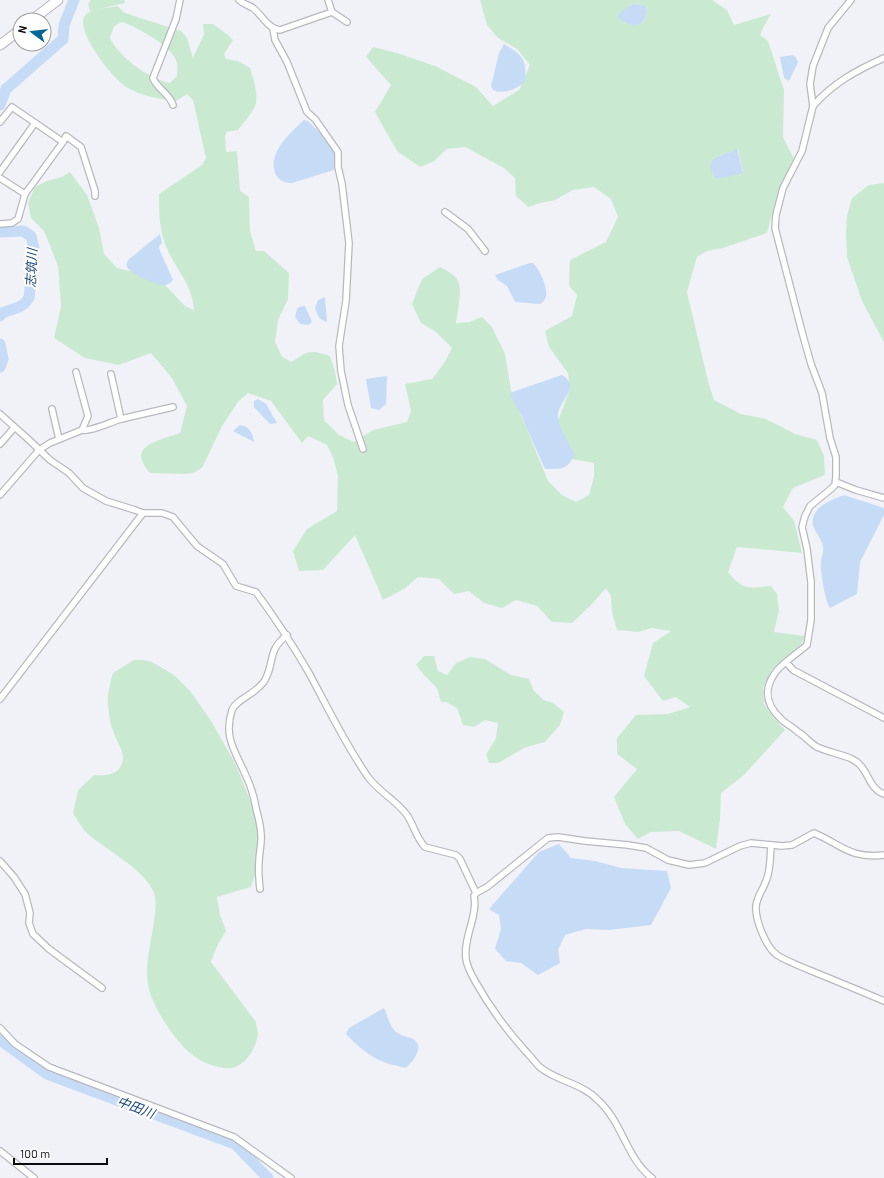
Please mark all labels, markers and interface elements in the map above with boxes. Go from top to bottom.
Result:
north arrow [12,12,52,52]
text: N [15,24,29,35]
water label: 志筑川 [22,246,40,288]
water label: 中田川 [115,1093,159,1122]
scale bar [14,1140,107,1166]
text: 100 m [20,1146,50,1160]

